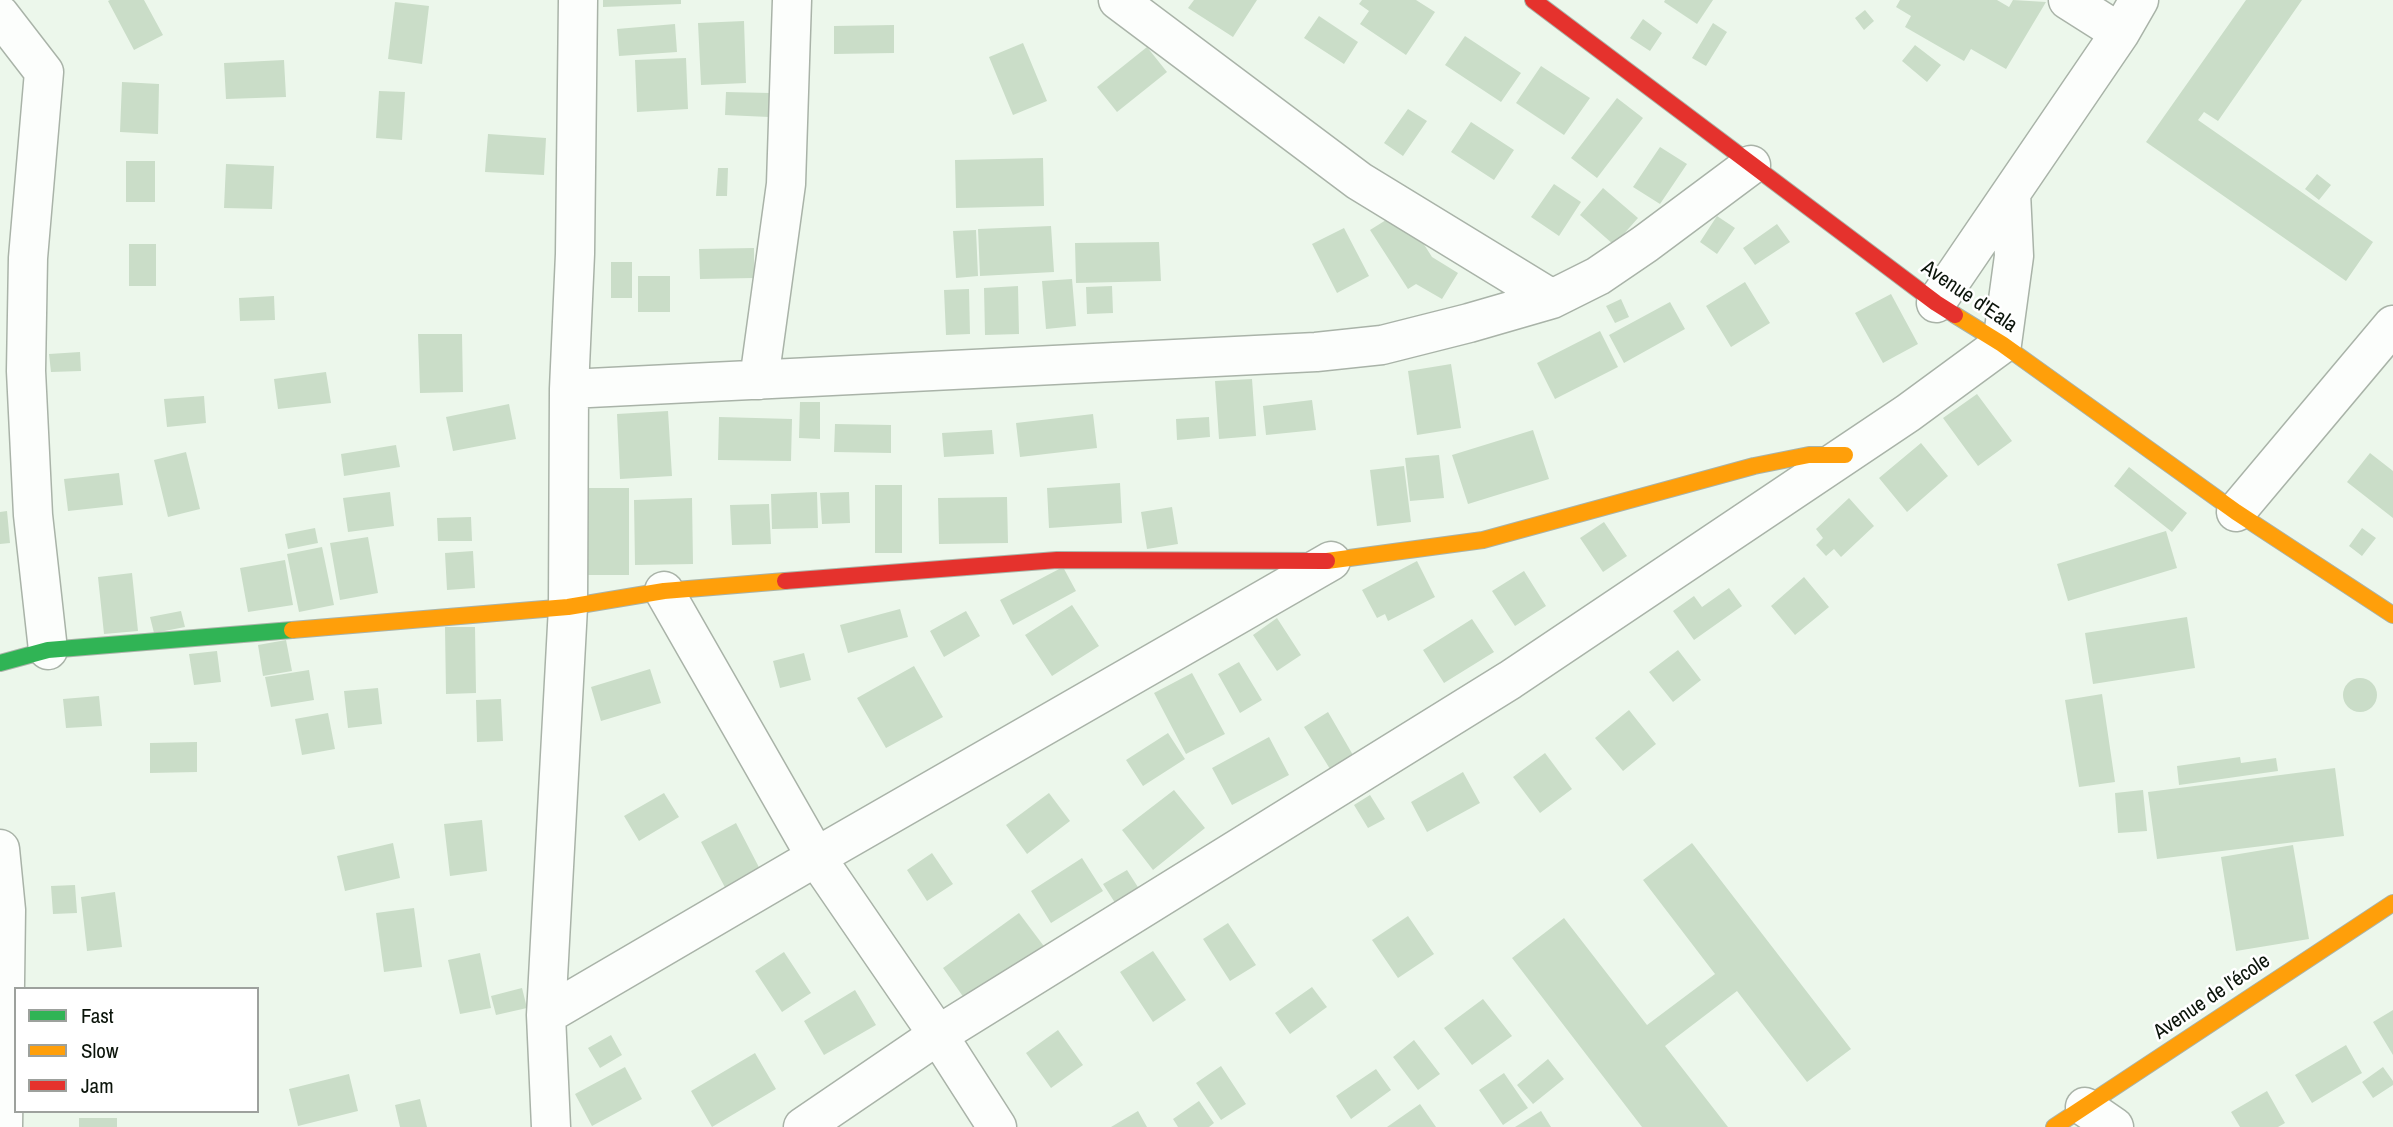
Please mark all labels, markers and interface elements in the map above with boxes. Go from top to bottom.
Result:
street label: Avenue d'Eala [1916,256,2022,338]
street label: Avenue de l'école [2149,949,2275,1045]
legend [14,987,259,1113]
text: Fast [81,1001,114,1030]
text: Slow [81,1036,118,1065]
text: Jam [81,1071,114,1100]

